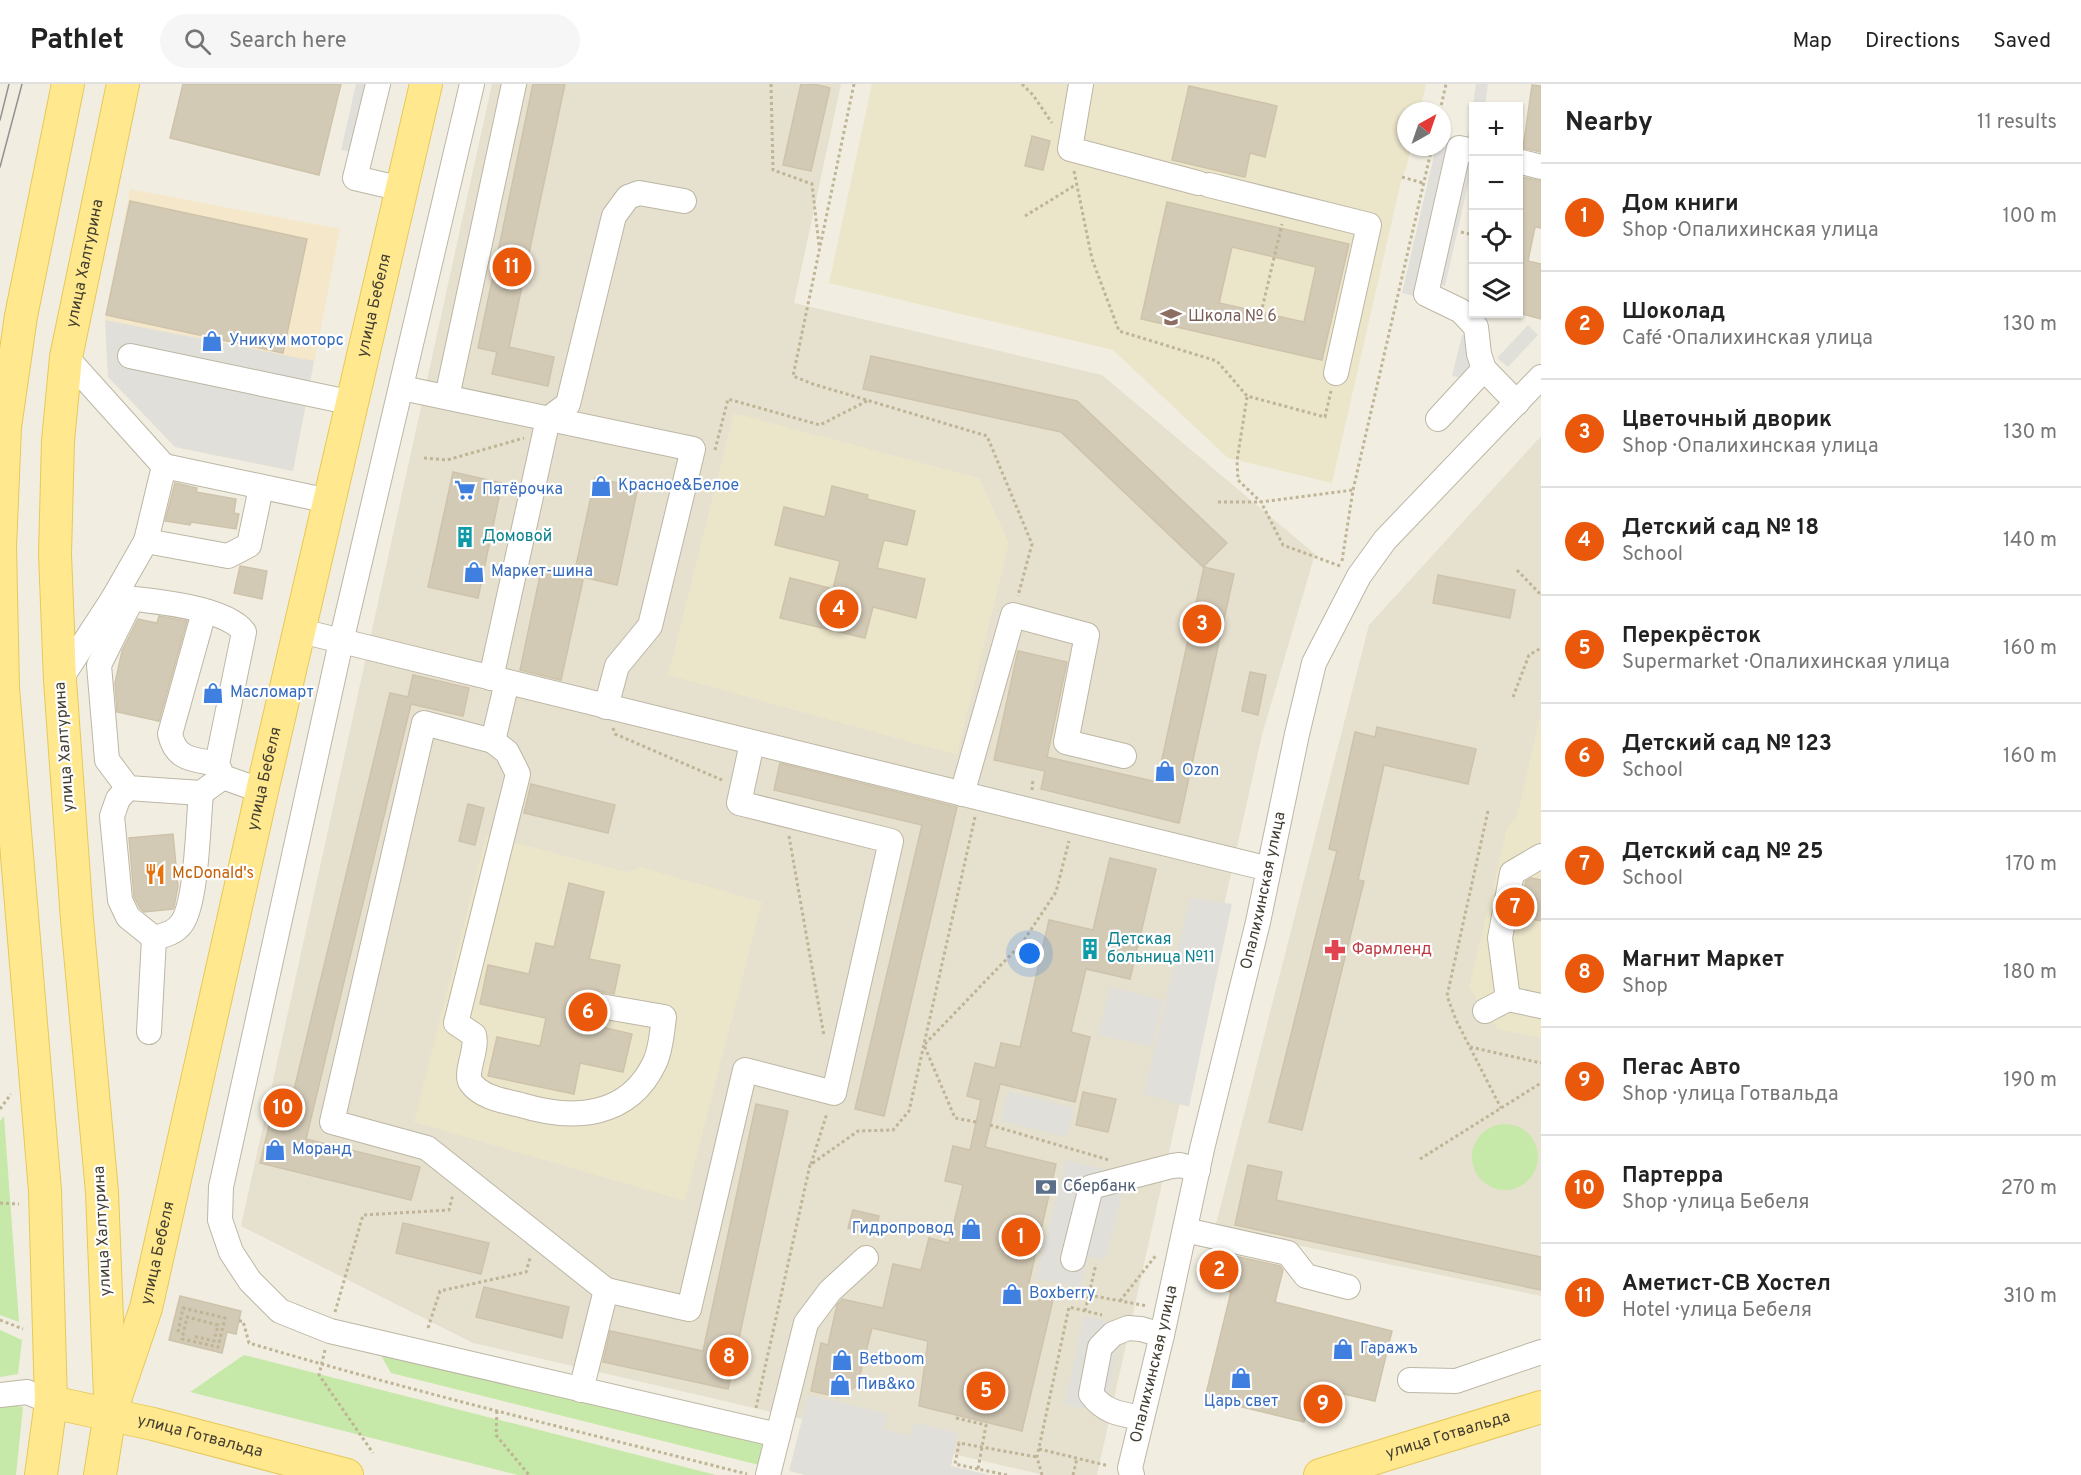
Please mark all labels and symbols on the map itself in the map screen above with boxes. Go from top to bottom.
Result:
north arrow [1397,102,1451,156]
street label: улица Халтурина [62,197,109,329]
pin: 11 [492,244,532,290]
street label: улица Бебеля [353,252,396,359]
school or university icon: Школа № 6 [1159,305,1183,329]
place label: Школа № 6 [1188,307,1277,327]
shop icon: Уникум моторс [200,329,224,353]
place label: Уникум моторс [229,331,344,351]
shop icon: Красное&Белое [589,474,613,498]
place label: Красное&Белое [618,476,739,496]
supermarket icon: Пятёрочка [453,478,477,502]
place label: Пятёрочка [482,480,563,500]
building icon: Домовой [453,525,477,549]
place label: Домовой [482,527,552,547]
shop icon: Маркет-шина [462,560,486,584]
place label: Маркет-шина [491,562,593,582]
pin: 4 [820,586,858,632]
pin: 3 [1182,602,1222,646]
street label: улица Халтурина [50,681,80,813]
shop icon: Масломарт [201,681,225,705]
place label: Масломарт [230,683,314,703]
street label: улица Бебеля [243,725,286,833]
shop icon: Ozon [1153,759,1177,783]
place label: Ozon [1182,761,1219,781]
street label: Опалихинская улица [1237,810,1291,972]
restaurant icon: McDonald's [143,862,167,886]
place label: McDonald's [172,864,254,884]
pin: 7 [1496,884,1534,930]
place label: Детская больница №11 [1107,930,1215,968]
building icon: Детская больница №11 [1078,937,1102,961]
pharmacy icon: Фармленд [1323,938,1347,962]
your location [1015,939,1044,968]
place label: Фармленд [1352,940,1432,960]
pin: 6 [568,990,608,1034]
pin: 10 [264,1086,302,1130]
shop icon: Моранд [263,1138,287,1162]
place label: Моранд [292,1140,352,1160]
street label: улица Халтурина [90,1165,116,1297]
bank icon: Сбербанк [1034,1175,1058,1199]
place label: Сбербанк [1063,1177,1136,1197]
street label: улица Бебеля [137,1199,180,1307]
pin: 1 [1002,1214,1040,1260]
shop icon: Гидропровод [959,1217,983,1241]
place label: Гидропровод [852,1219,954,1239]
pin: 2 [1200,1248,1238,1292]
shop icon: Boxberry [1000,1282,1024,1306]
place label: Boxberry [1029,1284,1096,1304]
street label: Опалихинская улица [1126,1284,1182,1445]
pin: 8 [710,1334,748,1380]
shop icon: Гаражъ [1331,1337,1355,1361]
place label: Гаражъ [1360,1339,1418,1359]
shop icon: Betboom [830,1348,854,1372]
place label: Betboom [859,1350,925,1370]
shop icon: Царь свет [1229,1366,1253,1390]
pin: 5 [966,1368,1006,1414]
shop icon: Пив&ко [828,1373,852,1397]
place label: Пив&ко [857,1375,915,1395]
pin: 9 [1304,1382,1342,1426]
place label: Царь свет [1204,1392,1278,1412]
street label: улица Готвальда [1383,1407,1513,1464]
street label: улица Готвальда [135,1411,265,1462]

